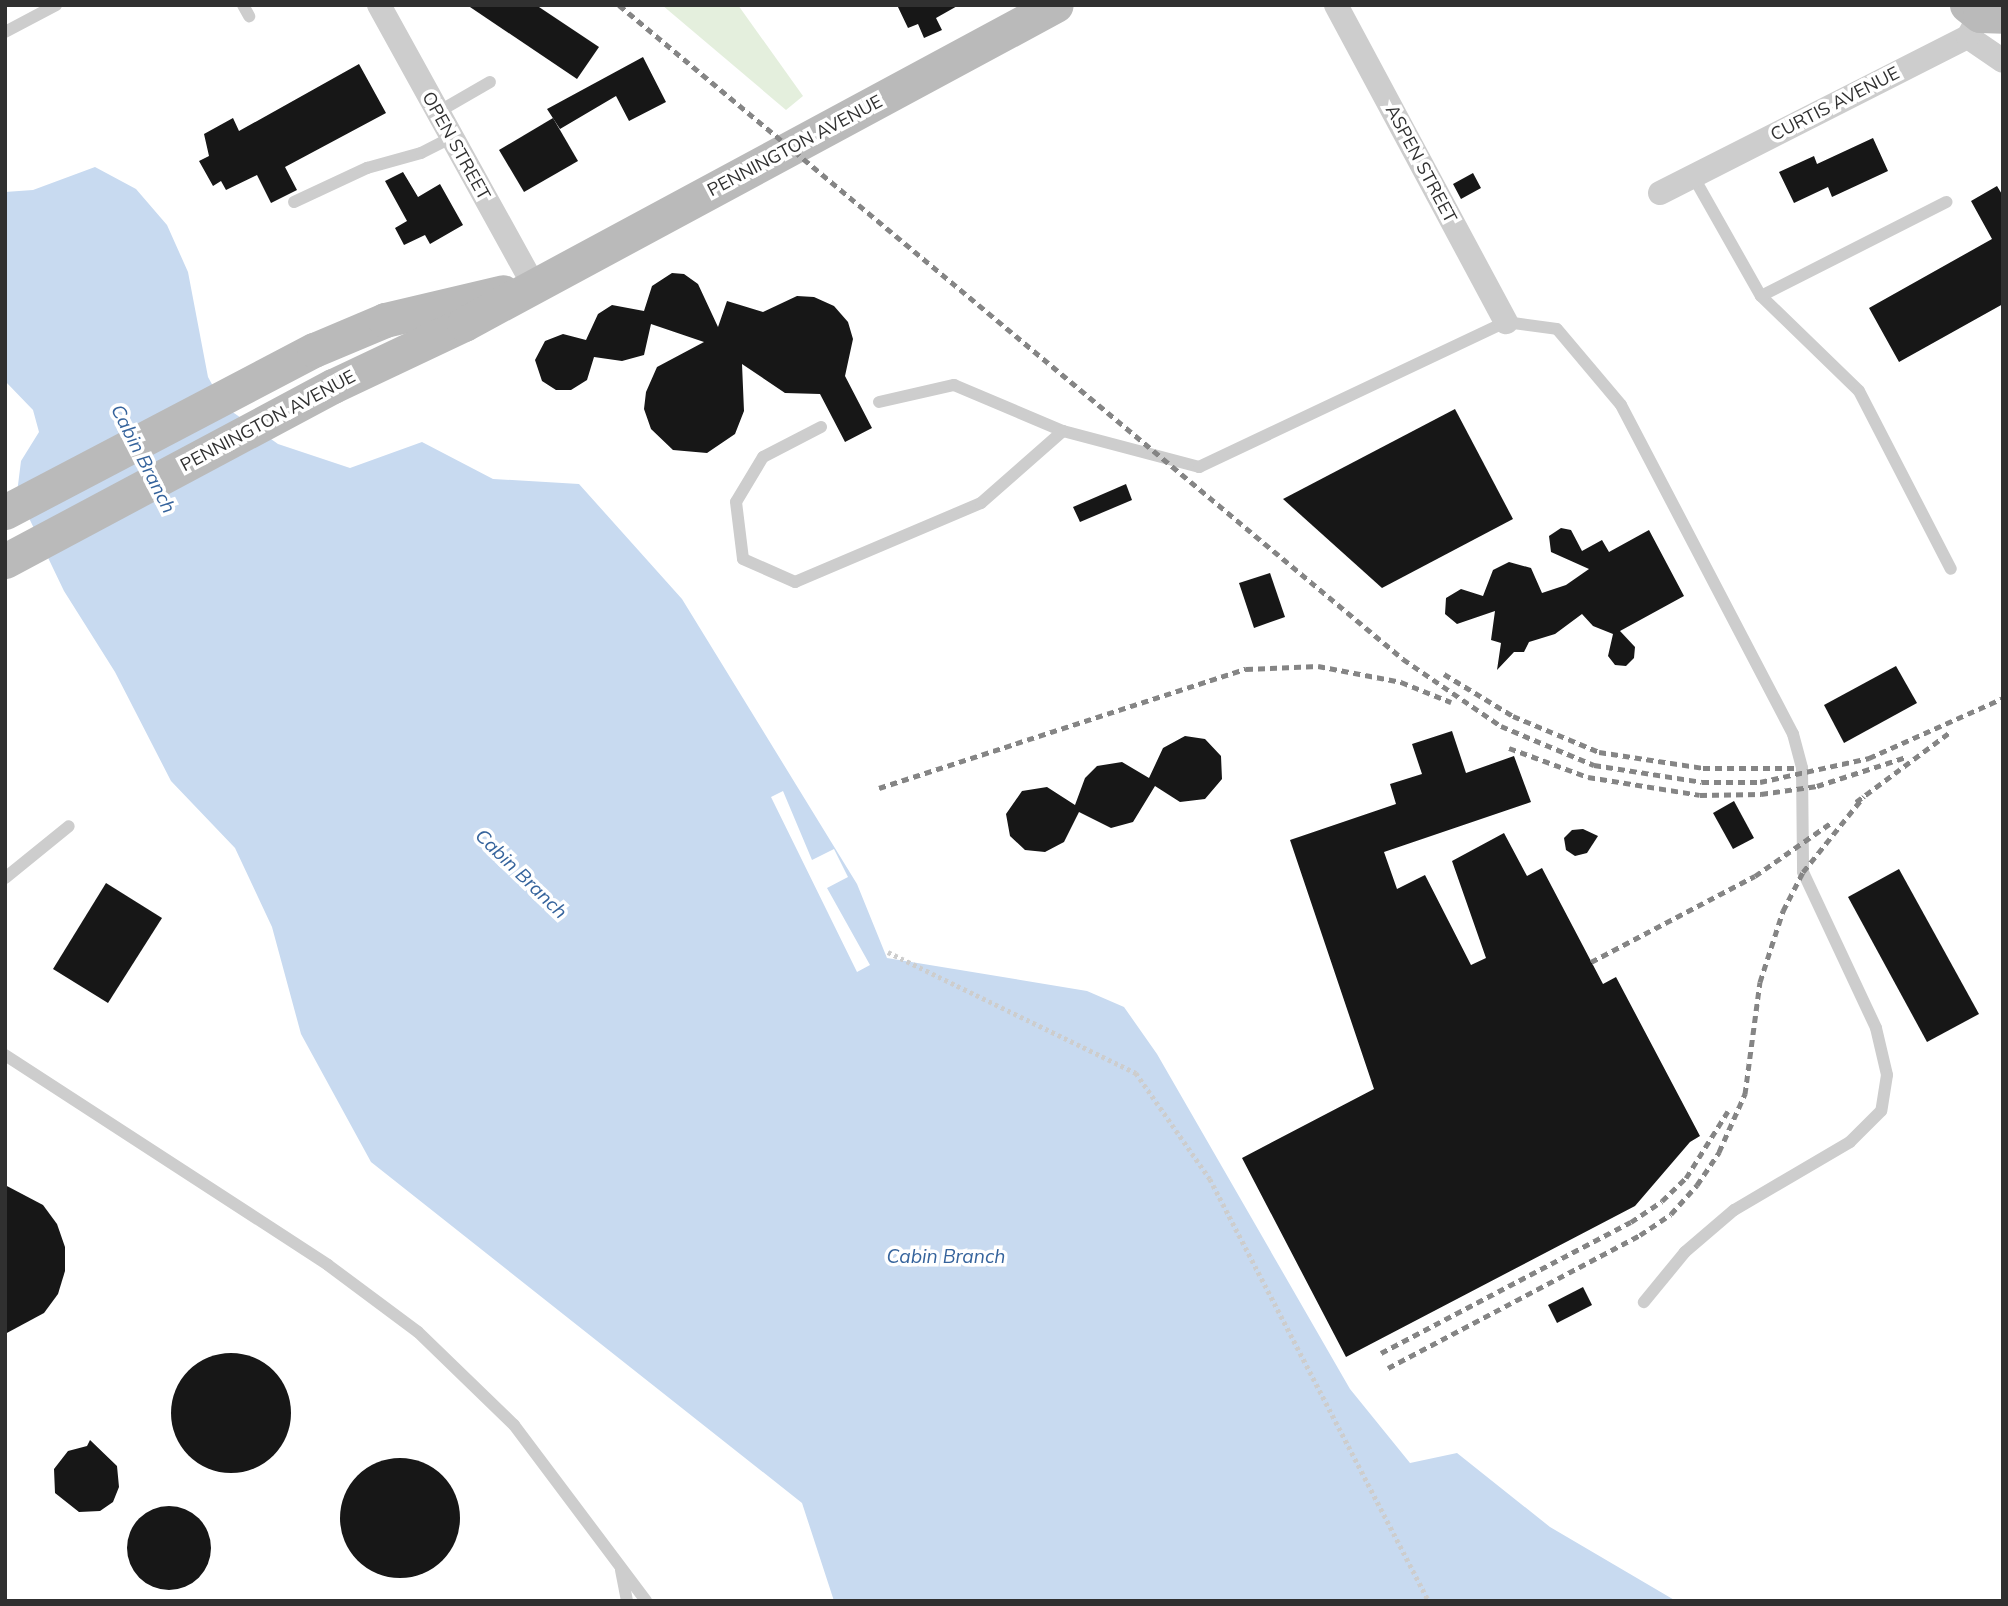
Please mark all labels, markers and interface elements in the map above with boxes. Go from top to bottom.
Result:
street label: CURTIS AVENUE [1767,62,1903,146]
street label: OPEN STREET [417,88,495,204]
street label: PENNINGTON AVENUE [704,91,886,201]
street label: ASPEN STREET [1381,101,1461,227]
street label: PENNINGTON AVENUE [177,366,359,476]
water label: Cabin Branch [106,401,180,517]
water label: Cabin Branch [470,825,572,923]
water label: Cabin Branch [887,1246,1005,1268]

